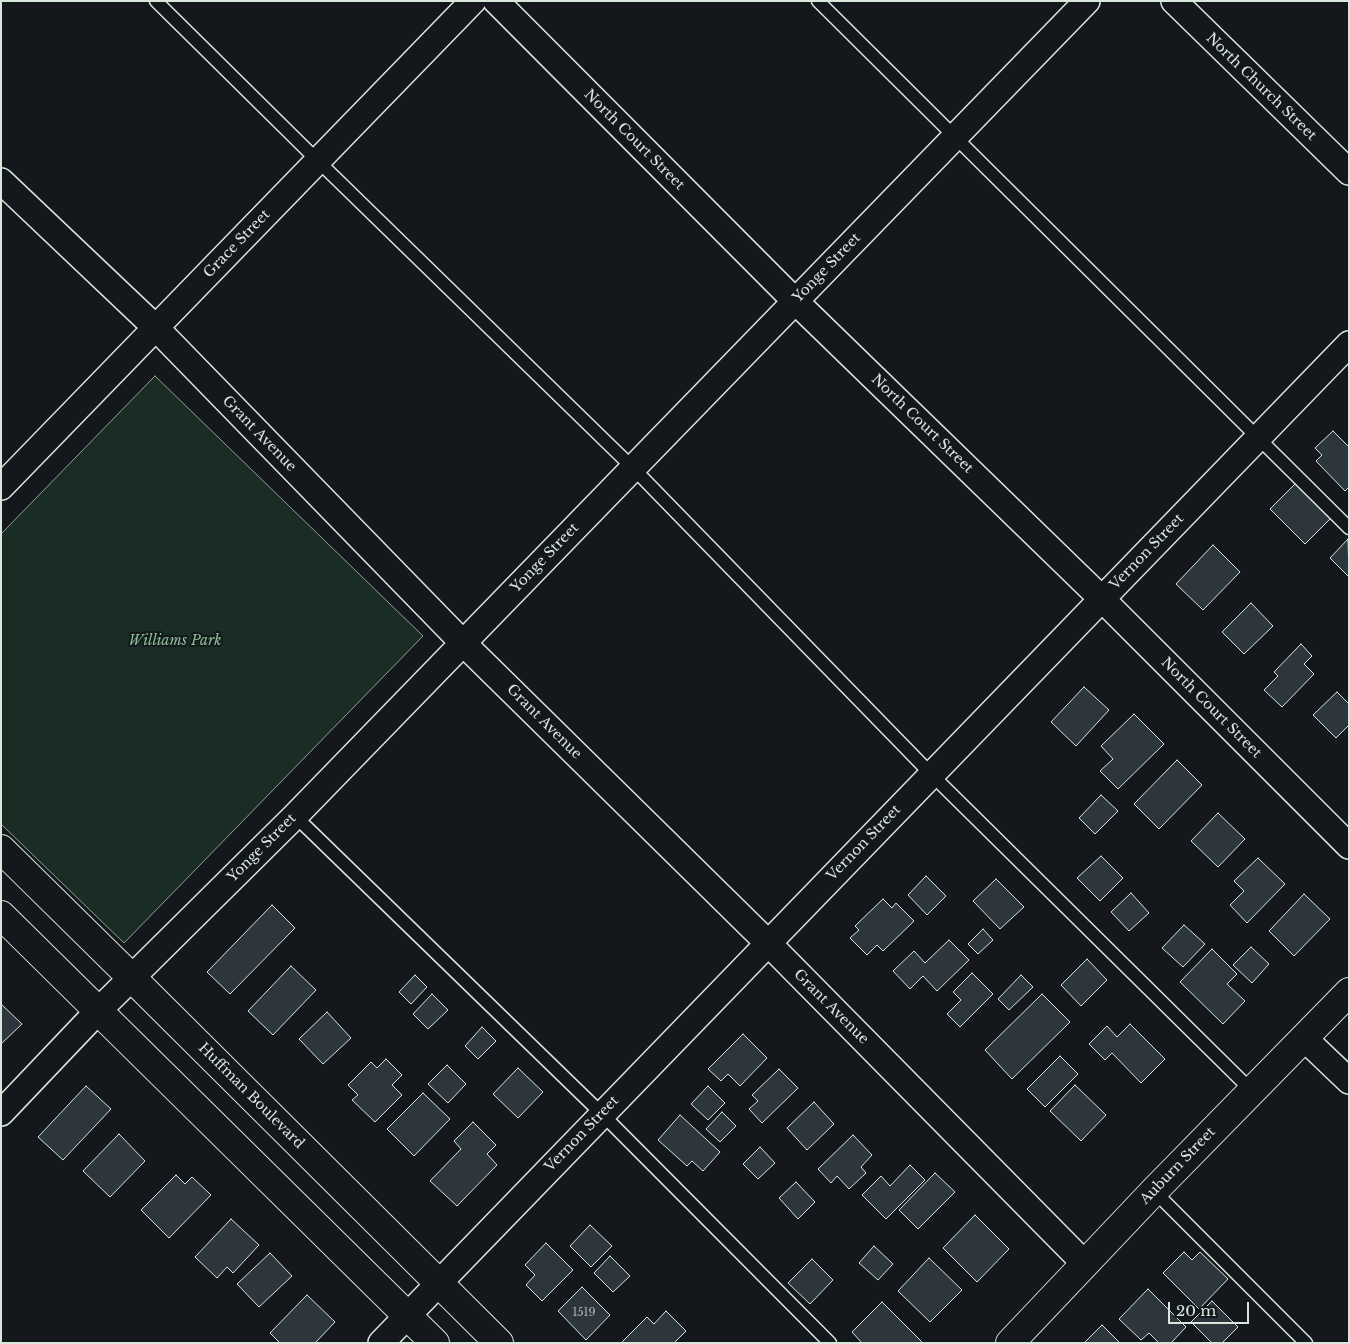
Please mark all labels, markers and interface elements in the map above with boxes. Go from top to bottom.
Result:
street label: North Church Street [1202,30,1320,144]
street label: North Court Street [580,86,688,194]
street label: Grace Street [200,206,274,282]
street label: Yonge Street [790,230,864,306]
street label: North Court Street [868,371,976,477]
street label: Grant Avenue [219,393,299,475]
street label: Vernon Street [1107,511,1187,593]
street label: Yonge Street [508,520,582,596]
park label: Williams Park [128,633,222,649]
street label: North Court Street [1157,654,1265,762]
street label: Grant Avenue [503,681,585,763]
street label: Vernon Street [824,802,904,884]
street label: Yonge Street [224,810,300,886]
street label: Grant Avenue [790,966,872,1048]
street label: Huffman Boulevard [195,1040,307,1152]
street label: Vernon Street [542,1093,622,1175]
street label: Auburn Street [1137,1124,1219,1208]
scale bar [1170,1292,1251,1324]
text: 20 m [1176,1301,1216,1320]
house number: 1519 [572,1306,596,1320]

